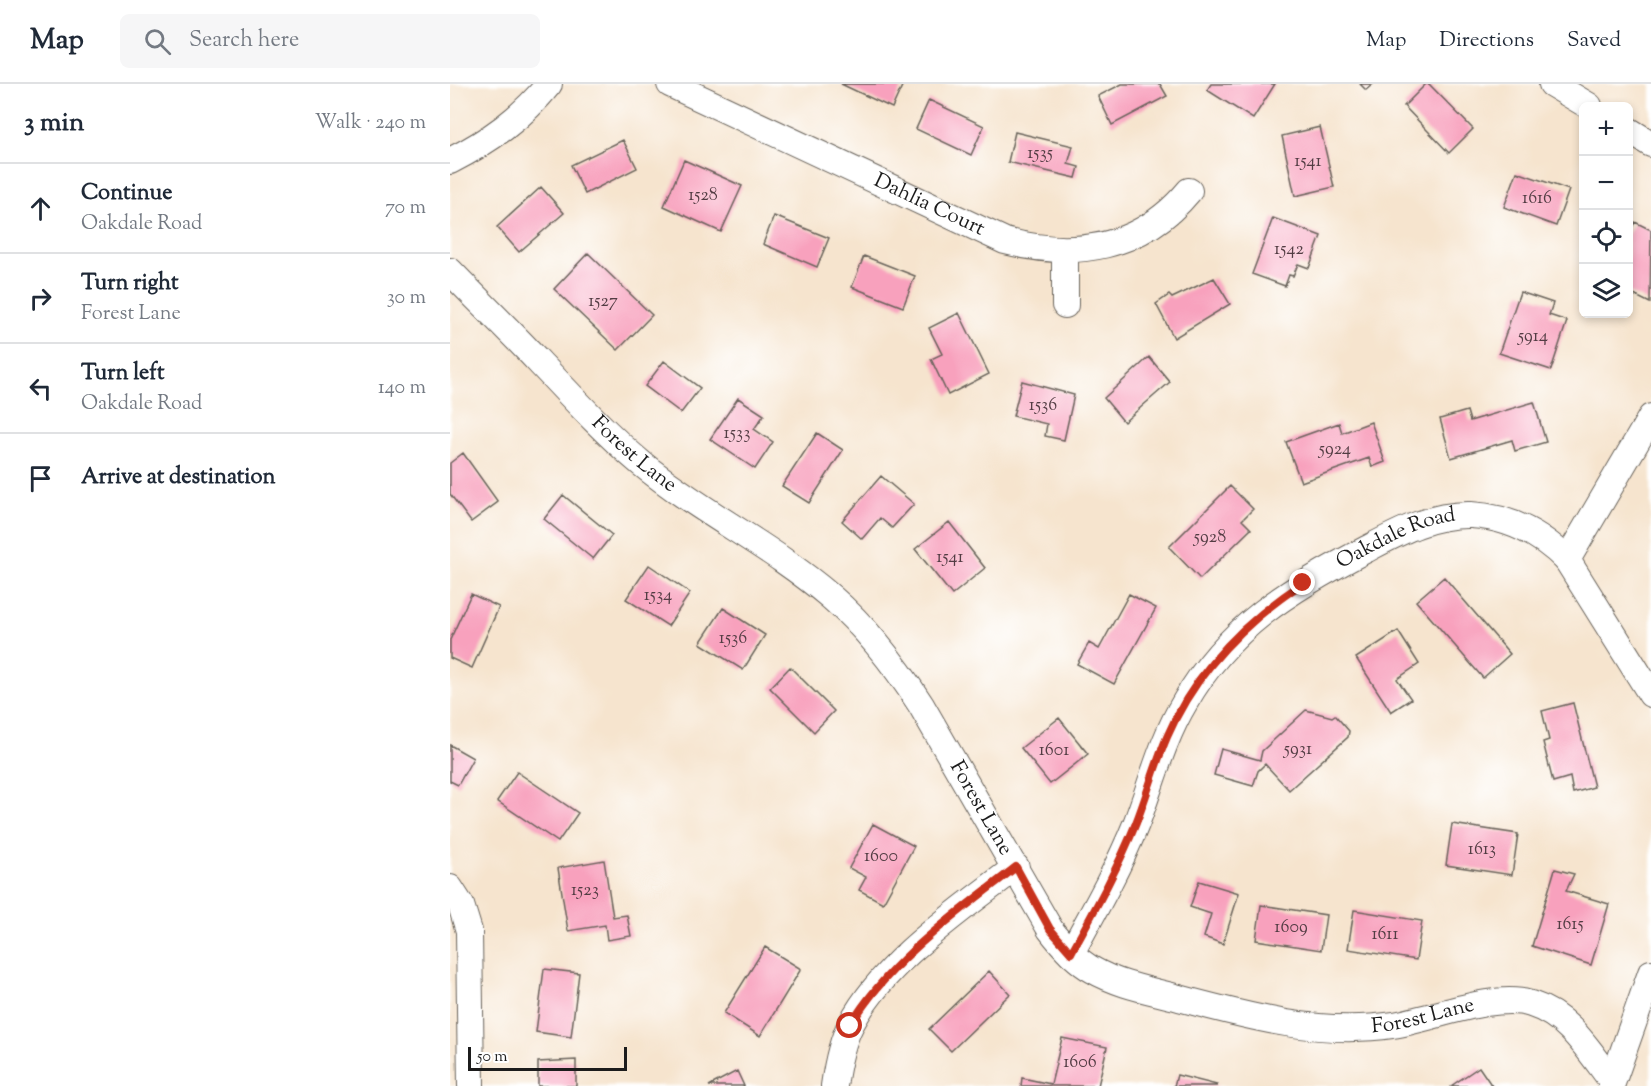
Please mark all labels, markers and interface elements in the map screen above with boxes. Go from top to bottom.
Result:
search box [120,14,540,68]
text: Map [30,21,84,61]
icon: search [141,25,174,58]
text: Search here [189,25,299,57]
text: Map [1366,26,1406,56]
text: Directions [1439,26,1534,56]
text: Saved [1567,26,1621,56]
map controls [1579,102,1633,318]
button: + [1579,102,1633,156]
text: 3 min [24,105,84,142]
text: Walk · 240 m [315,109,426,138]
house number: 1535 [1027,141,1053,167]
house number: 1541 [1294,149,1322,175]
button: − [1579,156,1633,210]
street label: Dahlia Court [868,166,990,244]
text: Continue [81,178,172,210]
house number: 1528 [688,183,718,209]
house number: 1616 [1522,186,1552,212]
icon: ahead [24,192,57,225]
text: 70 m [385,194,426,223]
text: Oakdale Road [81,210,202,239]
button: locate [1579,210,1633,264]
house number: 1542 [1274,237,1304,263]
button: layers [1579,264,1633,318]
text: Turn right [81,268,178,300]
icon: right [24,282,57,315]
text: 30 m [387,284,426,313]
house number: 1527 [588,289,618,315]
text: Forest Lane [81,300,181,329]
house number: 5914 [1517,324,1548,350]
text: Turn left [81,358,164,390]
icon: left [24,372,57,405]
text: 140 m [378,374,426,403]
text: Oakdale Road [81,390,202,419]
house number: 1536 [1029,393,1057,419]
street label: Forest Lane [584,409,683,500]
house number: 1533 [724,421,750,447]
house number: 5924 [1318,437,1351,463]
icon: arrive [24,462,57,495]
text: Arrive at destination [81,462,276,494]
street label: Oakdale Road [1331,501,1457,577]
house number: 5928 [1193,525,1226,551]
house number: 1541 [936,545,964,571]
route end [1289,569,1315,595]
house number: 1534 [644,583,672,609]
house number: 1536 [719,626,747,652]
house number: 5931 [1283,737,1312,763]
house number: 1601 [1039,738,1069,764]
street label: Forest Lane [941,756,1020,861]
house number: 1613 [1468,837,1496,863]
house number: 1600 [864,844,898,870]
house number: 1523 [571,878,599,904]
house number: 1615 [1556,912,1584,938]
house number: 1609 [1274,915,1308,941]
house number: 1611 [1371,922,1399,948]
street label: Forest Lane [1370,991,1477,1042]
route start [836,1012,862,1038]
scale bar [468,1044,627,1072]
text: 50 m [477,1046,508,1069]
house number: 1606 [1063,1050,1097,1076]

